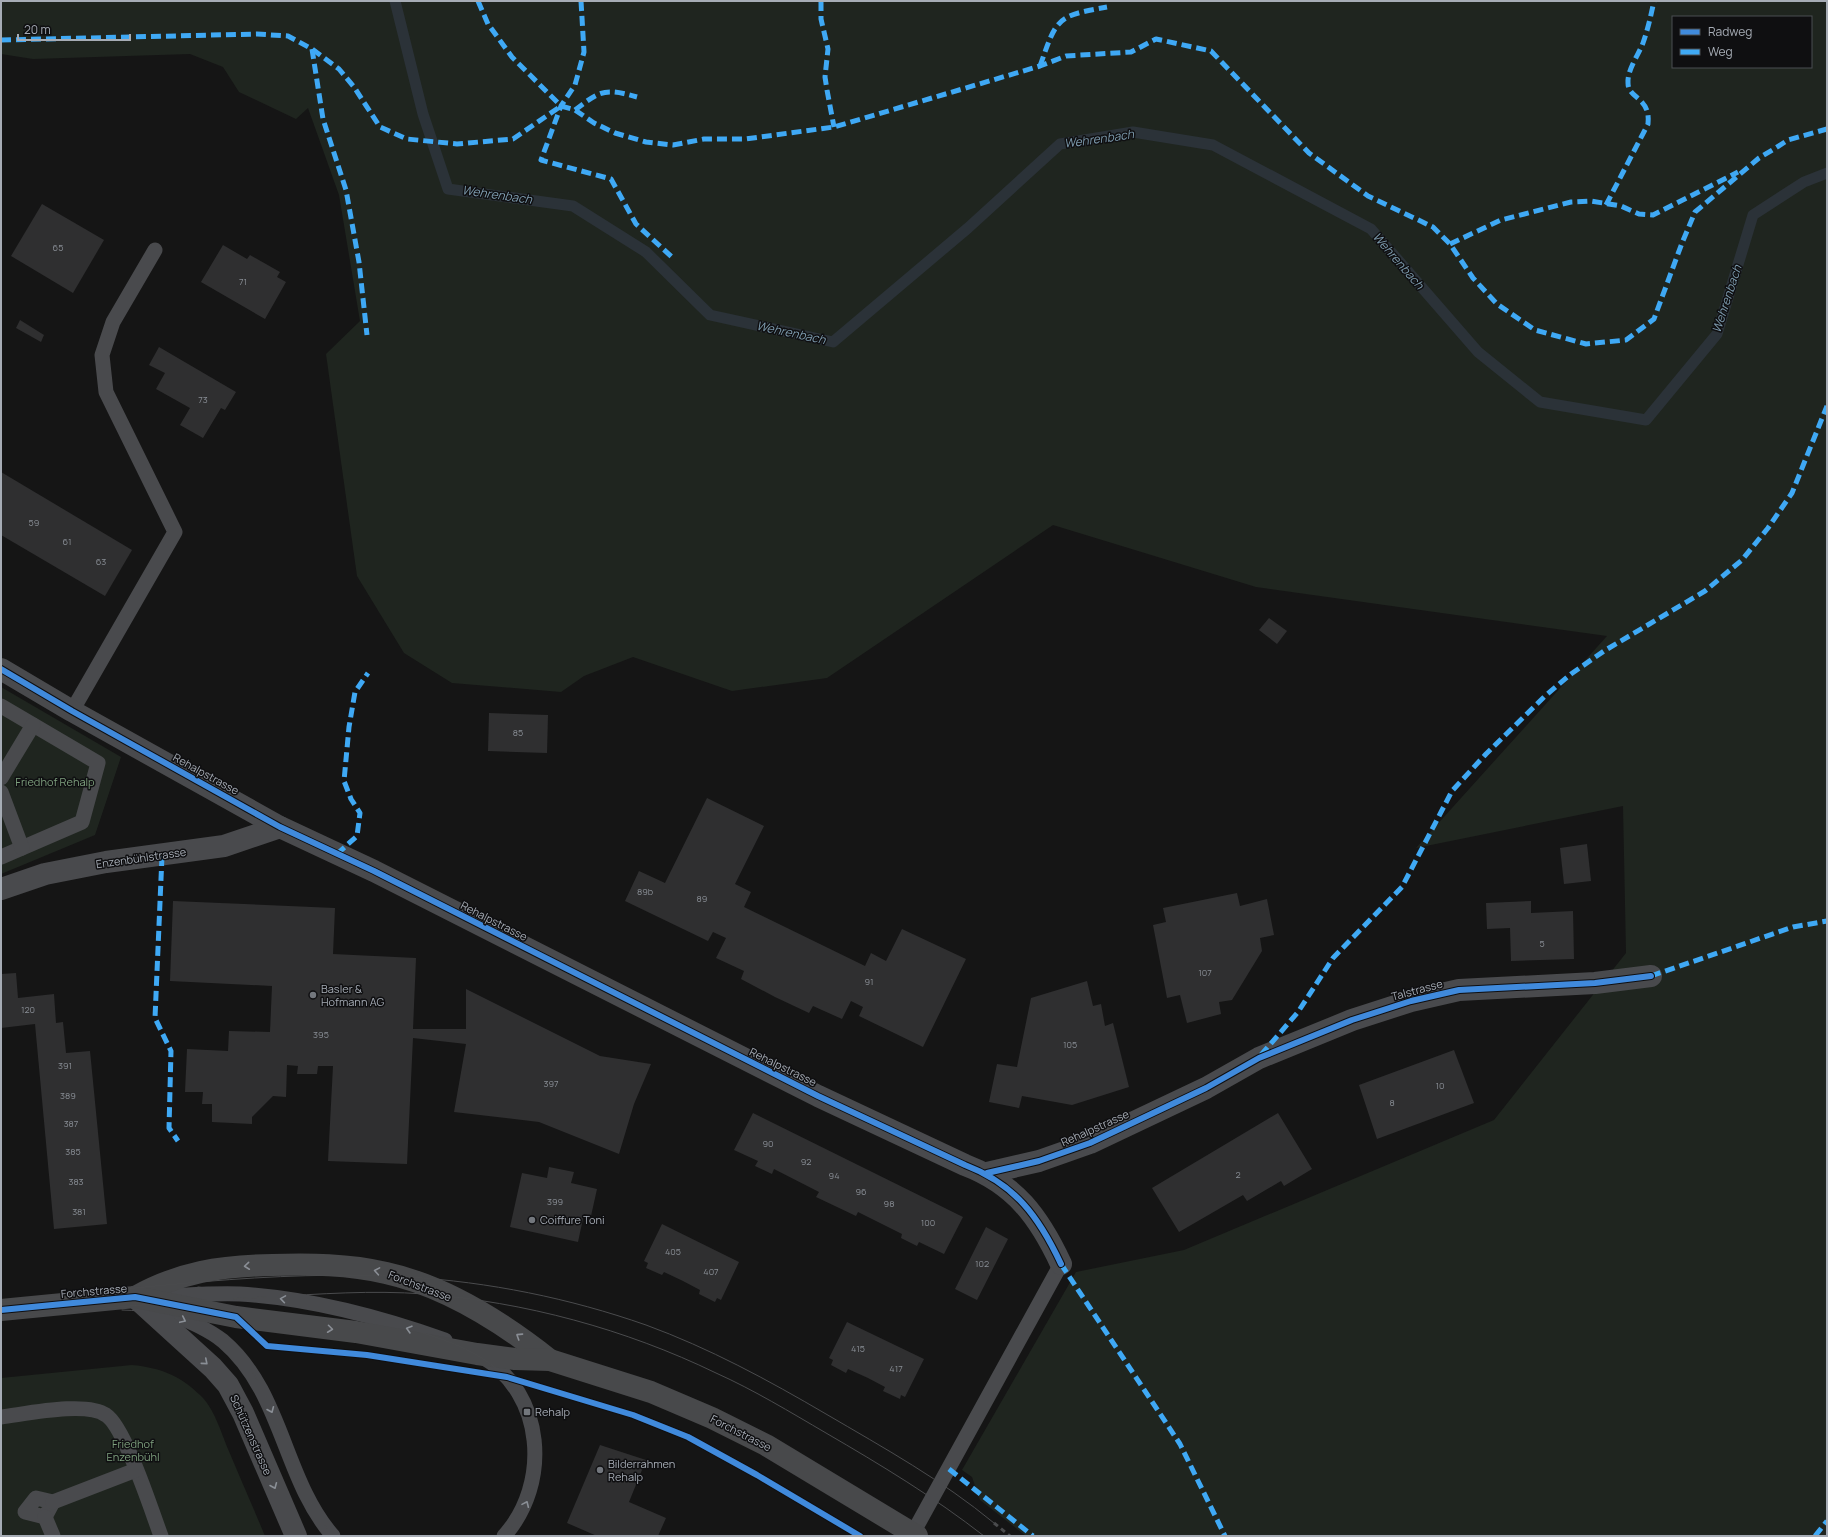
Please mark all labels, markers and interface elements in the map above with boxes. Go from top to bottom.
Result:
scale bar [18,16,130,42]
legend [1672,16,1812,68]
text: 20 m [24,21,51,38]
text: Radweg [1708,23,1752,40]
text: Weg [1708,43,1733,60]
water label: Wehrenbach [1063,125,1136,152]
water label: Wehrenbach [461,181,534,208]
water label: Wehrenbach [1369,229,1428,293]
house number: 65 [53,241,63,254]
water label: Wehrenbach [1708,262,1746,335]
house number: 71 [239,275,247,288]
water label: Wehrenbach [755,317,828,348]
house number: 73 [198,393,208,406]
house number: 59 [29,516,39,529]
house number: 61 [63,535,71,548]
house number: 63 [96,555,106,568]
house number: 85 [513,726,523,739]
street label: Rehalpstrasse [171,749,242,798]
park label: Friedhof Rehalp [15,774,95,789]
street label: Enzenbühlstrasse [95,844,188,871]
house number: 89b [637,885,653,898]
house number: 89 [697,892,707,905]
street label: Rehalpstrasse [458,897,531,944]
house number: 5 [1539,937,1545,950]
house number: 107 [1198,966,1212,979]
house number: 91 [864,975,874,988]
street label: Talstrasse [1390,975,1445,1004]
place label: Basler & Hofmann AG [321,981,384,1009]
marker: Basler & Hofmann AG [308,990,318,1000]
house number: 120 [21,1003,35,1016]
house number: 395 [313,1028,329,1041]
house number: 105 [1063,1038,1077,1051]
street label: Rehalpstrasse [747,1044,820,1090]
house number: 391 [58,1059,72,1072]
house number: 397 [544,1077,559,1090]
house number: 10 [1436,1079,1445,1092]
house number: 389 [60,1089,76,1102]
house number: 8 [1389,1096,1395,1109]
street label: Rehalpstrasse [1058,1106,1132,1149]
house number: 387 [64,1117,79,1130]
house number: 90 [762,1137,774,1150]
house number: 385 [65,1145,81,1158]
house number: 92 [801,1155,811,1168]
house number: 2 [1235,1168,1241,1181]
house number: 94 [829,1169,839,1182]
house number: 383 [68,1175,84,1188]
house number: 96 [855,1185,867,1198]
house number: 399 [547,1195,563,1208]
house number: 98 [884,1197,894,1210]
house number: 381 [72,1205,86,1218]
place label: Coiffure Toni [540,1212,605,1227]
marker: Coiffure Toni [527,1215,537,1225]
house number: 100 [921,1216,935,1229]
house number: 405 [665,1245,681,1258]
house number: 102 [975,1257,989,1270]
one-way arrow [244,1261,250,1270]
house number: 407 [703,1265,719,1278]
one-way arrow [373,1267,380,1276]
street label: Forchstrasse [387,1267,454,1305]
street label: Forchstrasse [60,1280,128,1301]
one-way arrow [280,1295,286,1304]
one-way arrow [179,1315,187,1323]
one-way arrow [327,1324,333,1333]
one-way arrow [406,1325,413,1334]
one-way arrow [517,1334,524,1341]
house number: 415 [851,1342,865,1355]
one-way arrow [201,1357,208,1364]
house number: 417 [889,1362,903,1375]
street label: Schützenstrasse [227,1392,276,1478]
place label: Rehalp [535,1404,571,1419]
one-way arrow [267,1406,275,1413]
marker: Rehalp [522,1407,532,1417]
street label: Forchstrasse [708,1411,775,1455]
park label: Friedhof Enzenbühl [106,1436,160,1464]
place label: Bilderrahmen Rehalp [608,1456,675,1484]
marker: Bilderrahmen Rehalp [595,1465,605,1475]
one-way arrow [270,1482,278,1489]
one-way arrow [521,1500,529,1507]

